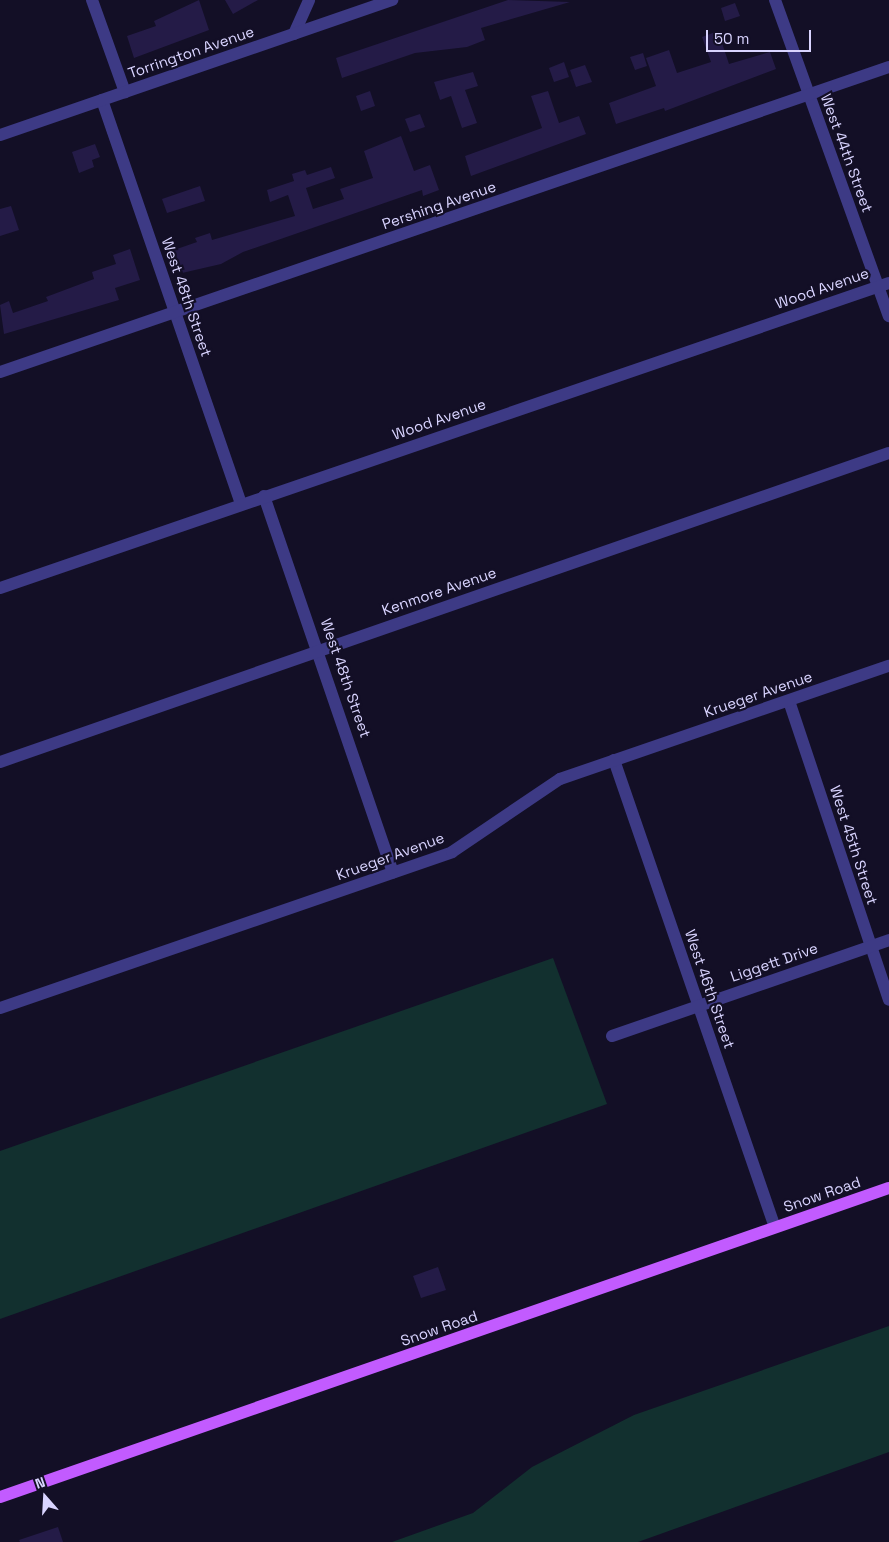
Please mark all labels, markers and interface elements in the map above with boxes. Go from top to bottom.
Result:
scale bar [709,20,814,52]
street label: Torrington Avenue [126,22,256,82]
text: 50 m [714,29,749,48]
street label: West 44th Street [817,91,877,215]
street label: Pershing Avenue [380,177,498,233]
street label: West 48th Street [158,235,216,359]
street label: Wood Avenue [773,264,871,312]
street label: Wood Avenue [390,395,488,443]
street label: Kenmore Avenue [379,563,499,619]
street label: West 48th Street [317,616,375,740]
street label: Krueger Avenue [701,667,815,721]
street label: West 45th Street [826,783,882,907]
street label: Krueger Avenue [333,828,447,884]
street label: West 46th Street [681,927,739,1051]
street label: Liggett Drive [728,939,820,985]
street label: Snow Road [781,1172,863,1216]
street label: Snow Road [398,1306,480,1350]
north arrow [20,1472,70,1522]
text: N [33,1473,47,1493]

